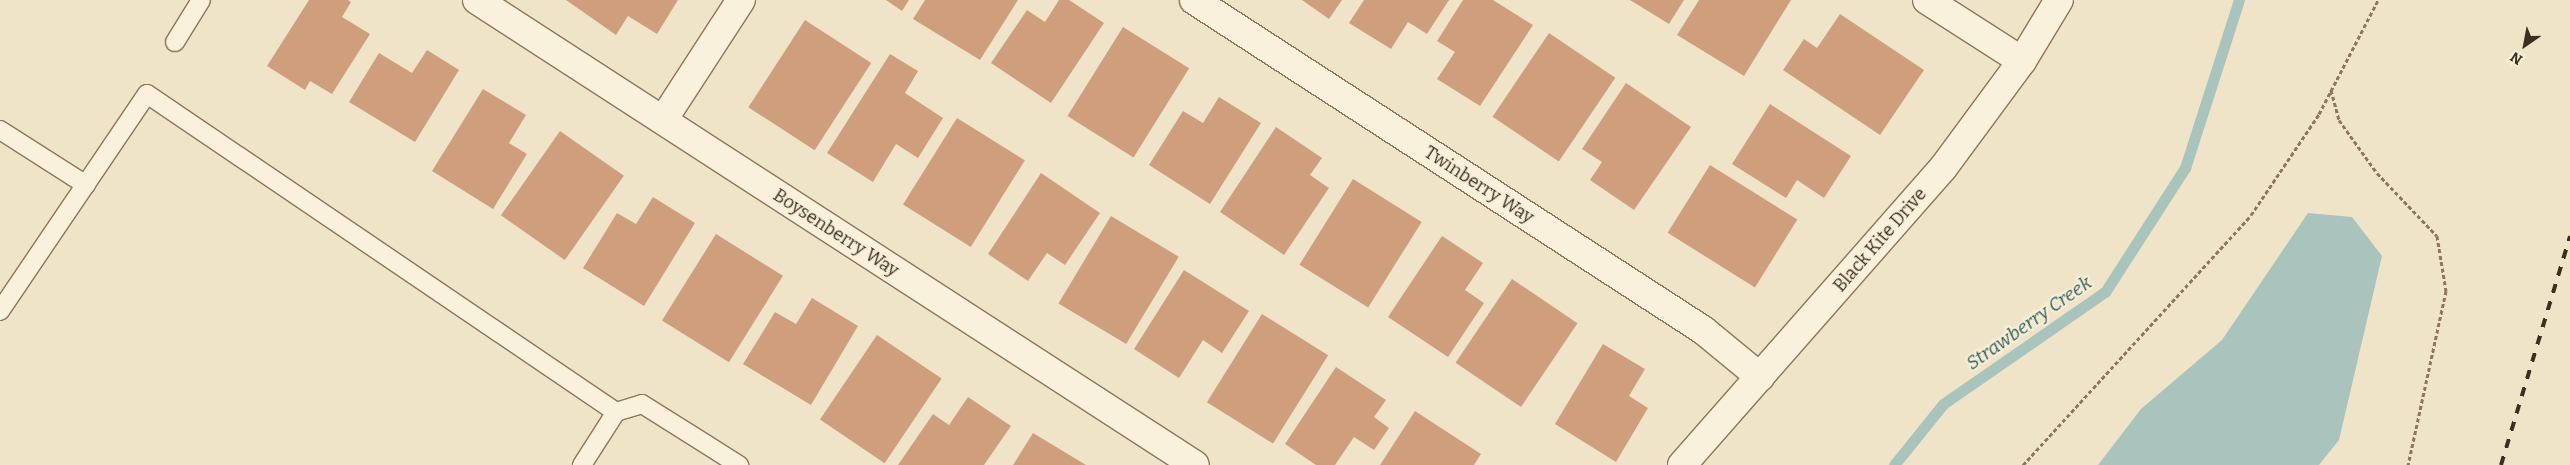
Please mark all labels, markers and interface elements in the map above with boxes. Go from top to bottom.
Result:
north arrow [2500,20,2550,70]
text: N [2507,48,2526,68]
street label: Twinberry Way [1420,142,1538,228]
street label: Boysenberry Way [769,184,903,282]
street label: Black Kite Drive [1829,184,1931,296]
water label: Strawberry Creek [1962,271,2096,375]

